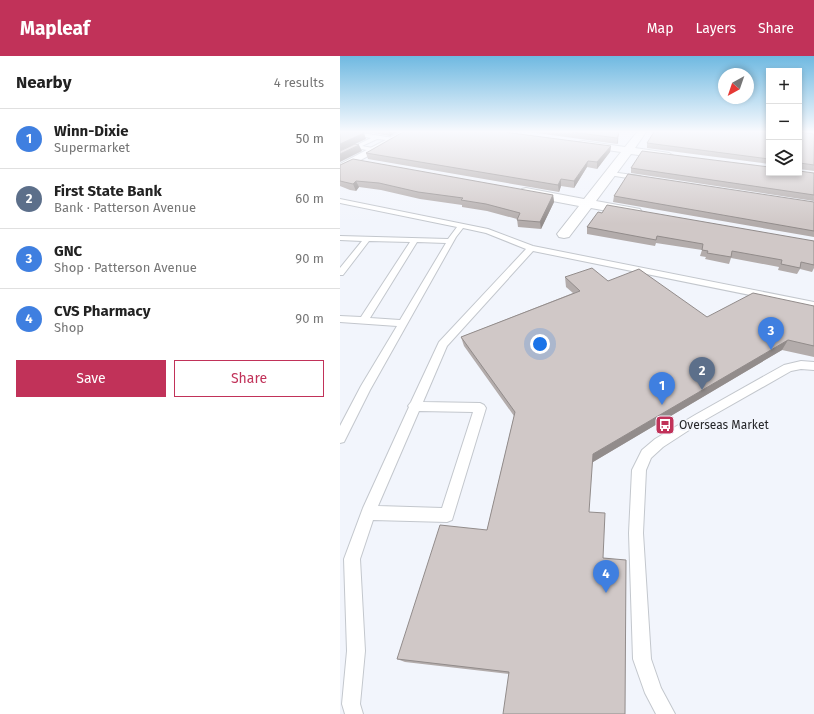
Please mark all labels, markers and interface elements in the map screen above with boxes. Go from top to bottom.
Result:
text: Mapleaf [20,17,90,40]
text: Map [647,20,673,37]
text: Layers [695,20,736,37]
text: Share [758,20,794,37]
north arrow [718,68,754,104]
map controls [766,68,802,176]
button: + [766,68,802,104]
text: Nearby [16,72,71,93]
text: 4 results [274,75,324,90]
button: − [766,104,802,140]
text: Winn-Dixie [54,122,129,140]
text: 1 [26,131,32,146]
text: 50 m [296,131,324,146]
text: Supermarket [54,140,130,155]
button: layers [766,140,802,176]
text: First State Bank [54,182,162,200]
text: 2 [26,191,32,206]
text: 60 m [295,191,324,206]
text: Bank · Patterson Avenue [54,200,196,215]
text: GNC [54,242,82,260]
text: 3 [26,251,32,266]
text: 90 m [295,251,324,266]
text: Shop · Patterson Avenue [54,260,197,275]
text: CVS Pharmacy [54,302,151,320]
text: 4 [25,311,33,326]
text: 90 m [295,311,324,326]
pin: 3 [758,317,784,350]
text: Shop [54,320,84,335]
your location [530,334,550,354]
pin: 2 [689,357,715,390]
button: Save [16,360,166,397]
button: Share [174,360,324,397]
pin: 1 [649,372,675,405]
bus stop icon: Overseas Market [654,414,676,436]
place label: Overseas Market [679,418,769,432]
pin: 4 [593,560,619,593]

